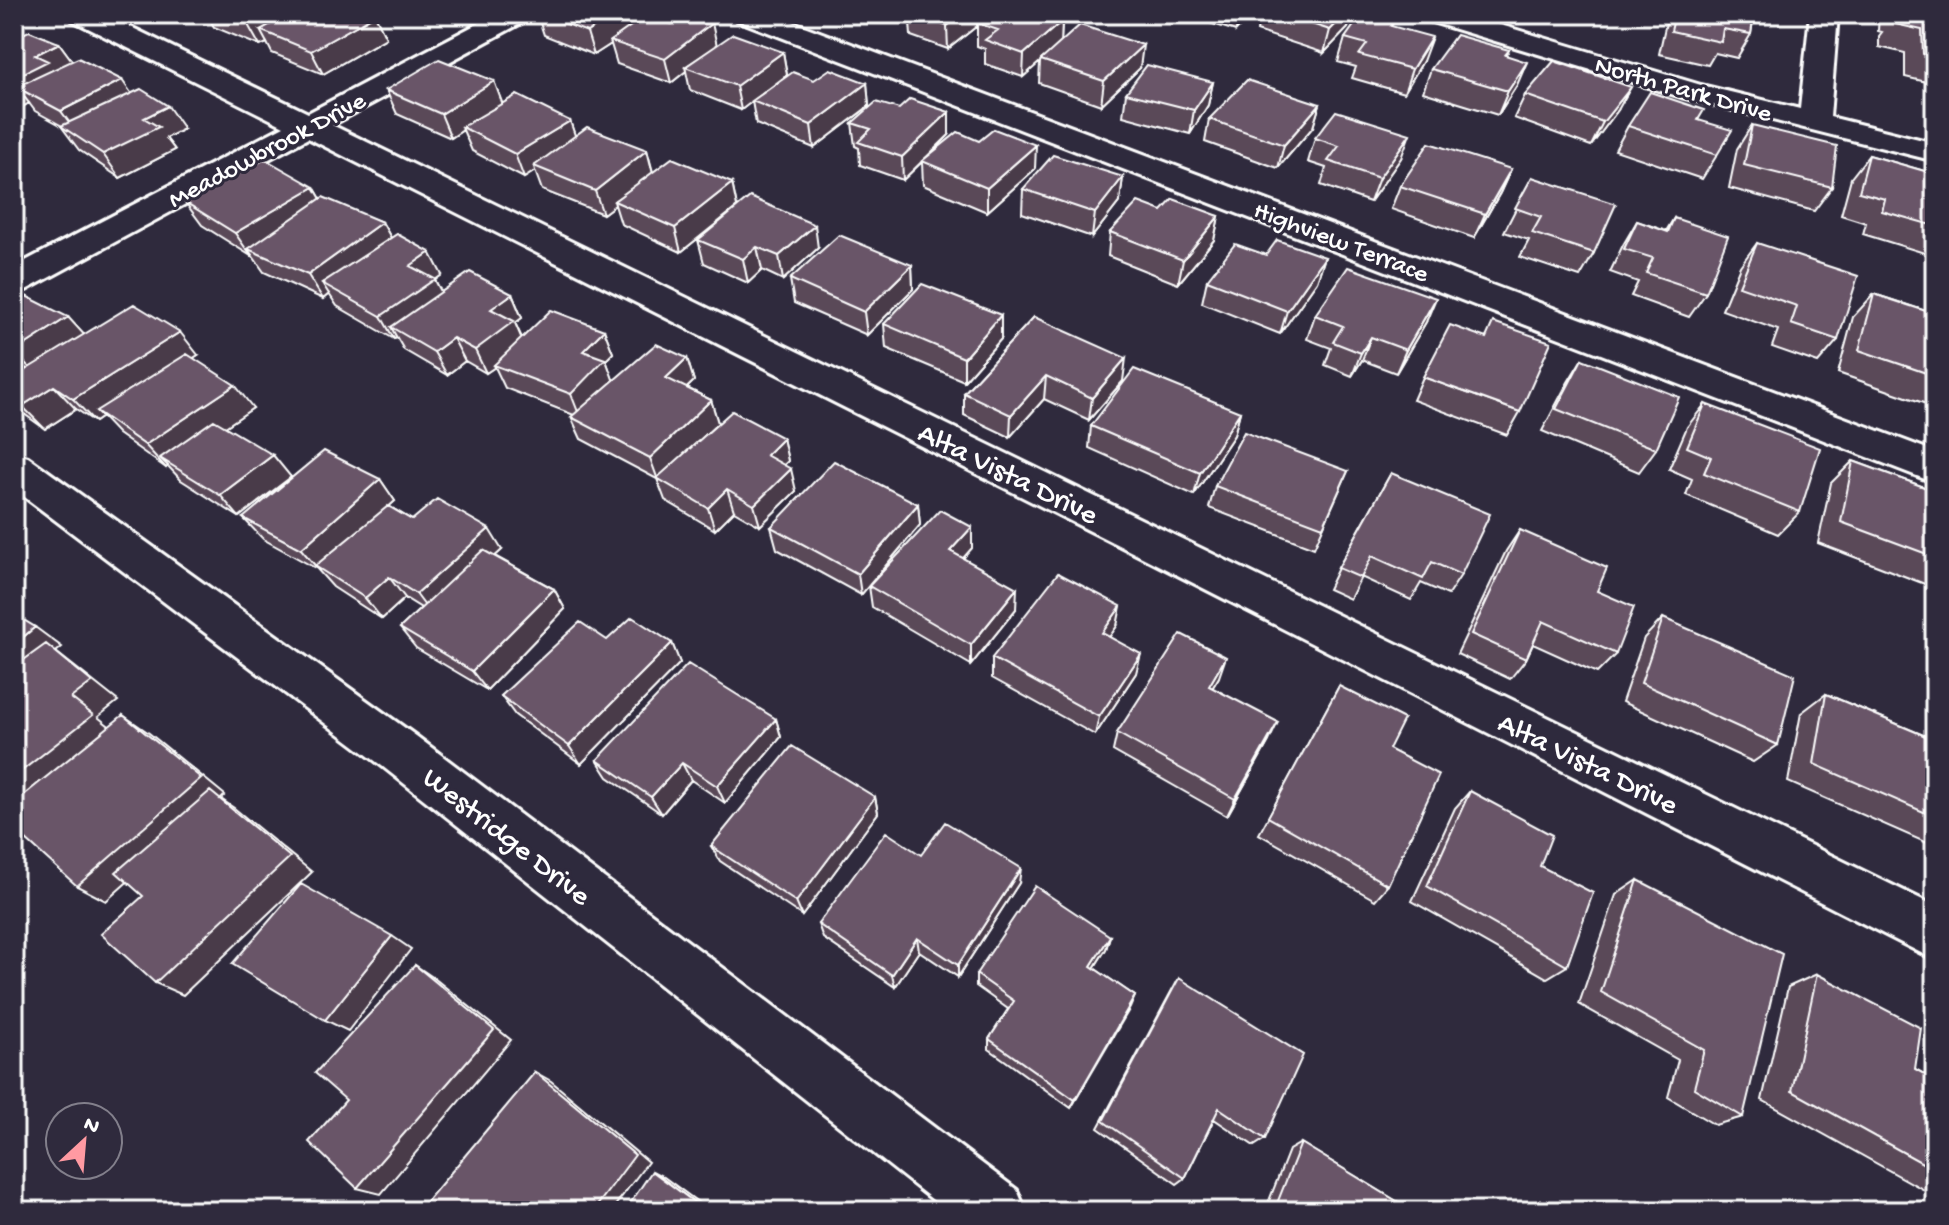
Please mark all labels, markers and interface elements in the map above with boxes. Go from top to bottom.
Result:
street label: North Park Drive [1591,51,1775,132]
street label: Meadowbrook Drive [164,87,373,217]
street label: Highview Terrace [1249,197,1433,292]
street label: Alta Vista Drive [911,417,1103,535]
street label: Alta Vista Drive [1491,707,1683,825]
street label: Westridge Drive [414,762,597,915]
north arrow [44,1101,124,1181]
text: N [79,1112,103,1141]

